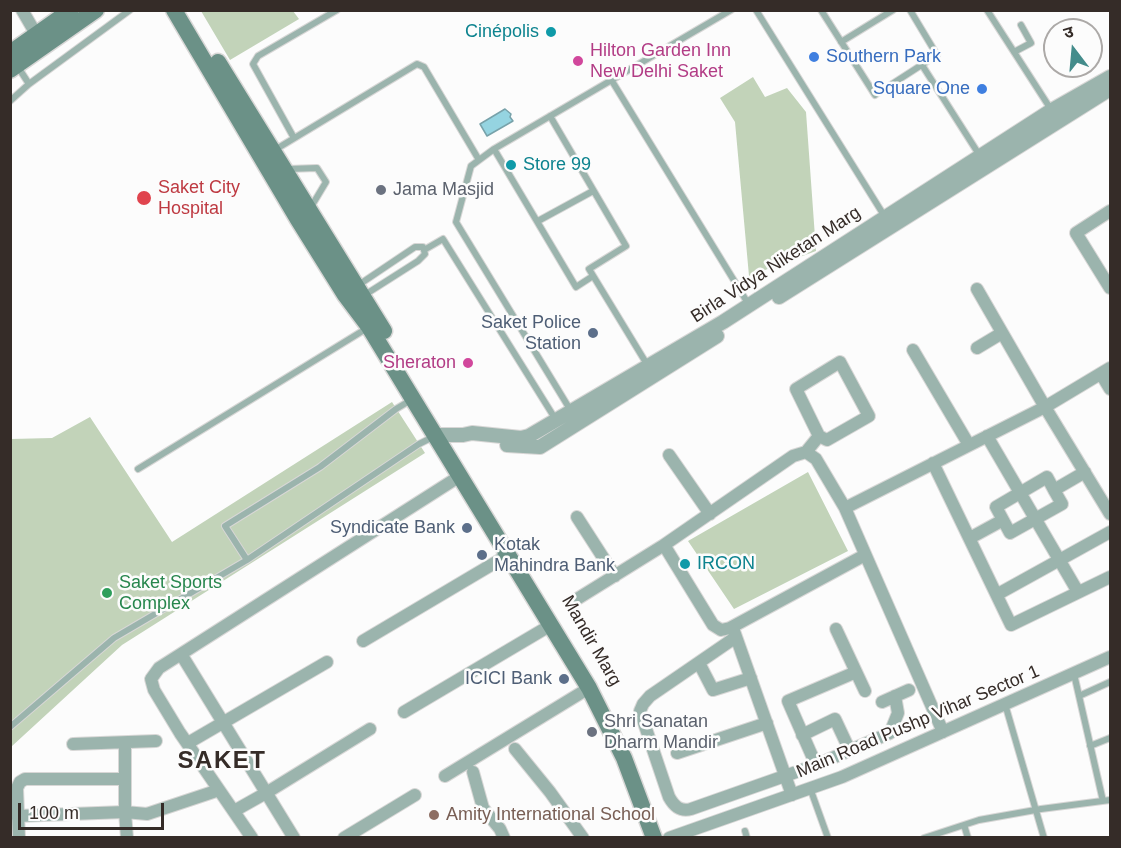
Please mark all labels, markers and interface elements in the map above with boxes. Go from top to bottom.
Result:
north arrow [1043,18,1103,78]
place label: Cinépolis [465,21,539,43]
text: उ [1062,23,1075,42]
marker: Cinépolis [544,25,558,39]
place label: Hilton Garden Inn New Delhi Saket [590,40,731,82]
place label: Southern Park [826,46,941,68]
marker: Southern Park [807,50,821,64]
marker: Hilton Garden Inn New Delhi Saket [571,54,585,68]
place label: Square One [873,78,970,100]
marker: Square One [975,82,989,96]
place label: Store 99 [523,154,591,176]
marker: Store 99 [504,158,518,172]
place label: Saket City Hospital [158,177,240,219]
place label: Jama Masjid [393,179,494,201]
marker: Jama Masjid [374,183,388,197]
marker: Saket City Hospital [135,189,153,207]
street label: Birla Vidya Niketan Marg [687,202,865,328]
place label: Saket Police Station [481,312,581,354]
marker: Saket Police Station [586,326,600,340]
place label: Sheraton [383,352,456,374]
marker: Sheraton [461,356,475,370]
place label: Syndicate Bank [330,517,455,539]
marker: Syndicate Bank [460,521,474,535]
place label: Kotak Mahindra Bank [494,534,615,576]
marker: Kotak Mahindra Bank [475,548,489,562]
place label: IRCON [697,553,755,575]
marker: IRCON [678,557,692,571]
place label: Saket Sports Complex [119,572,222,614]
marker: Saket Sports Complex [100,586,114,600]
street label: Mandir Marg [556,592,626,690]
street label: Main Road Pushp Vihar Sector 1 [793,661,1043,783]
place label: ICICI Bank [465,668,552,690]
marker: ICICI Bank [557,672,571,686]
place label: Shri Sanatan Dharm Mandir [604,711,718,754]
marker: Shri Sanatan Dharm Mandir [585,725,599,739]
district label: SAKET [178,747,266,775]
scale bar [21,791,166,829]
text: 100 m [29,803,79,823]
place label: Amity International School [446,804,655,826]
marker: Amity International School [427,808,441,822]

